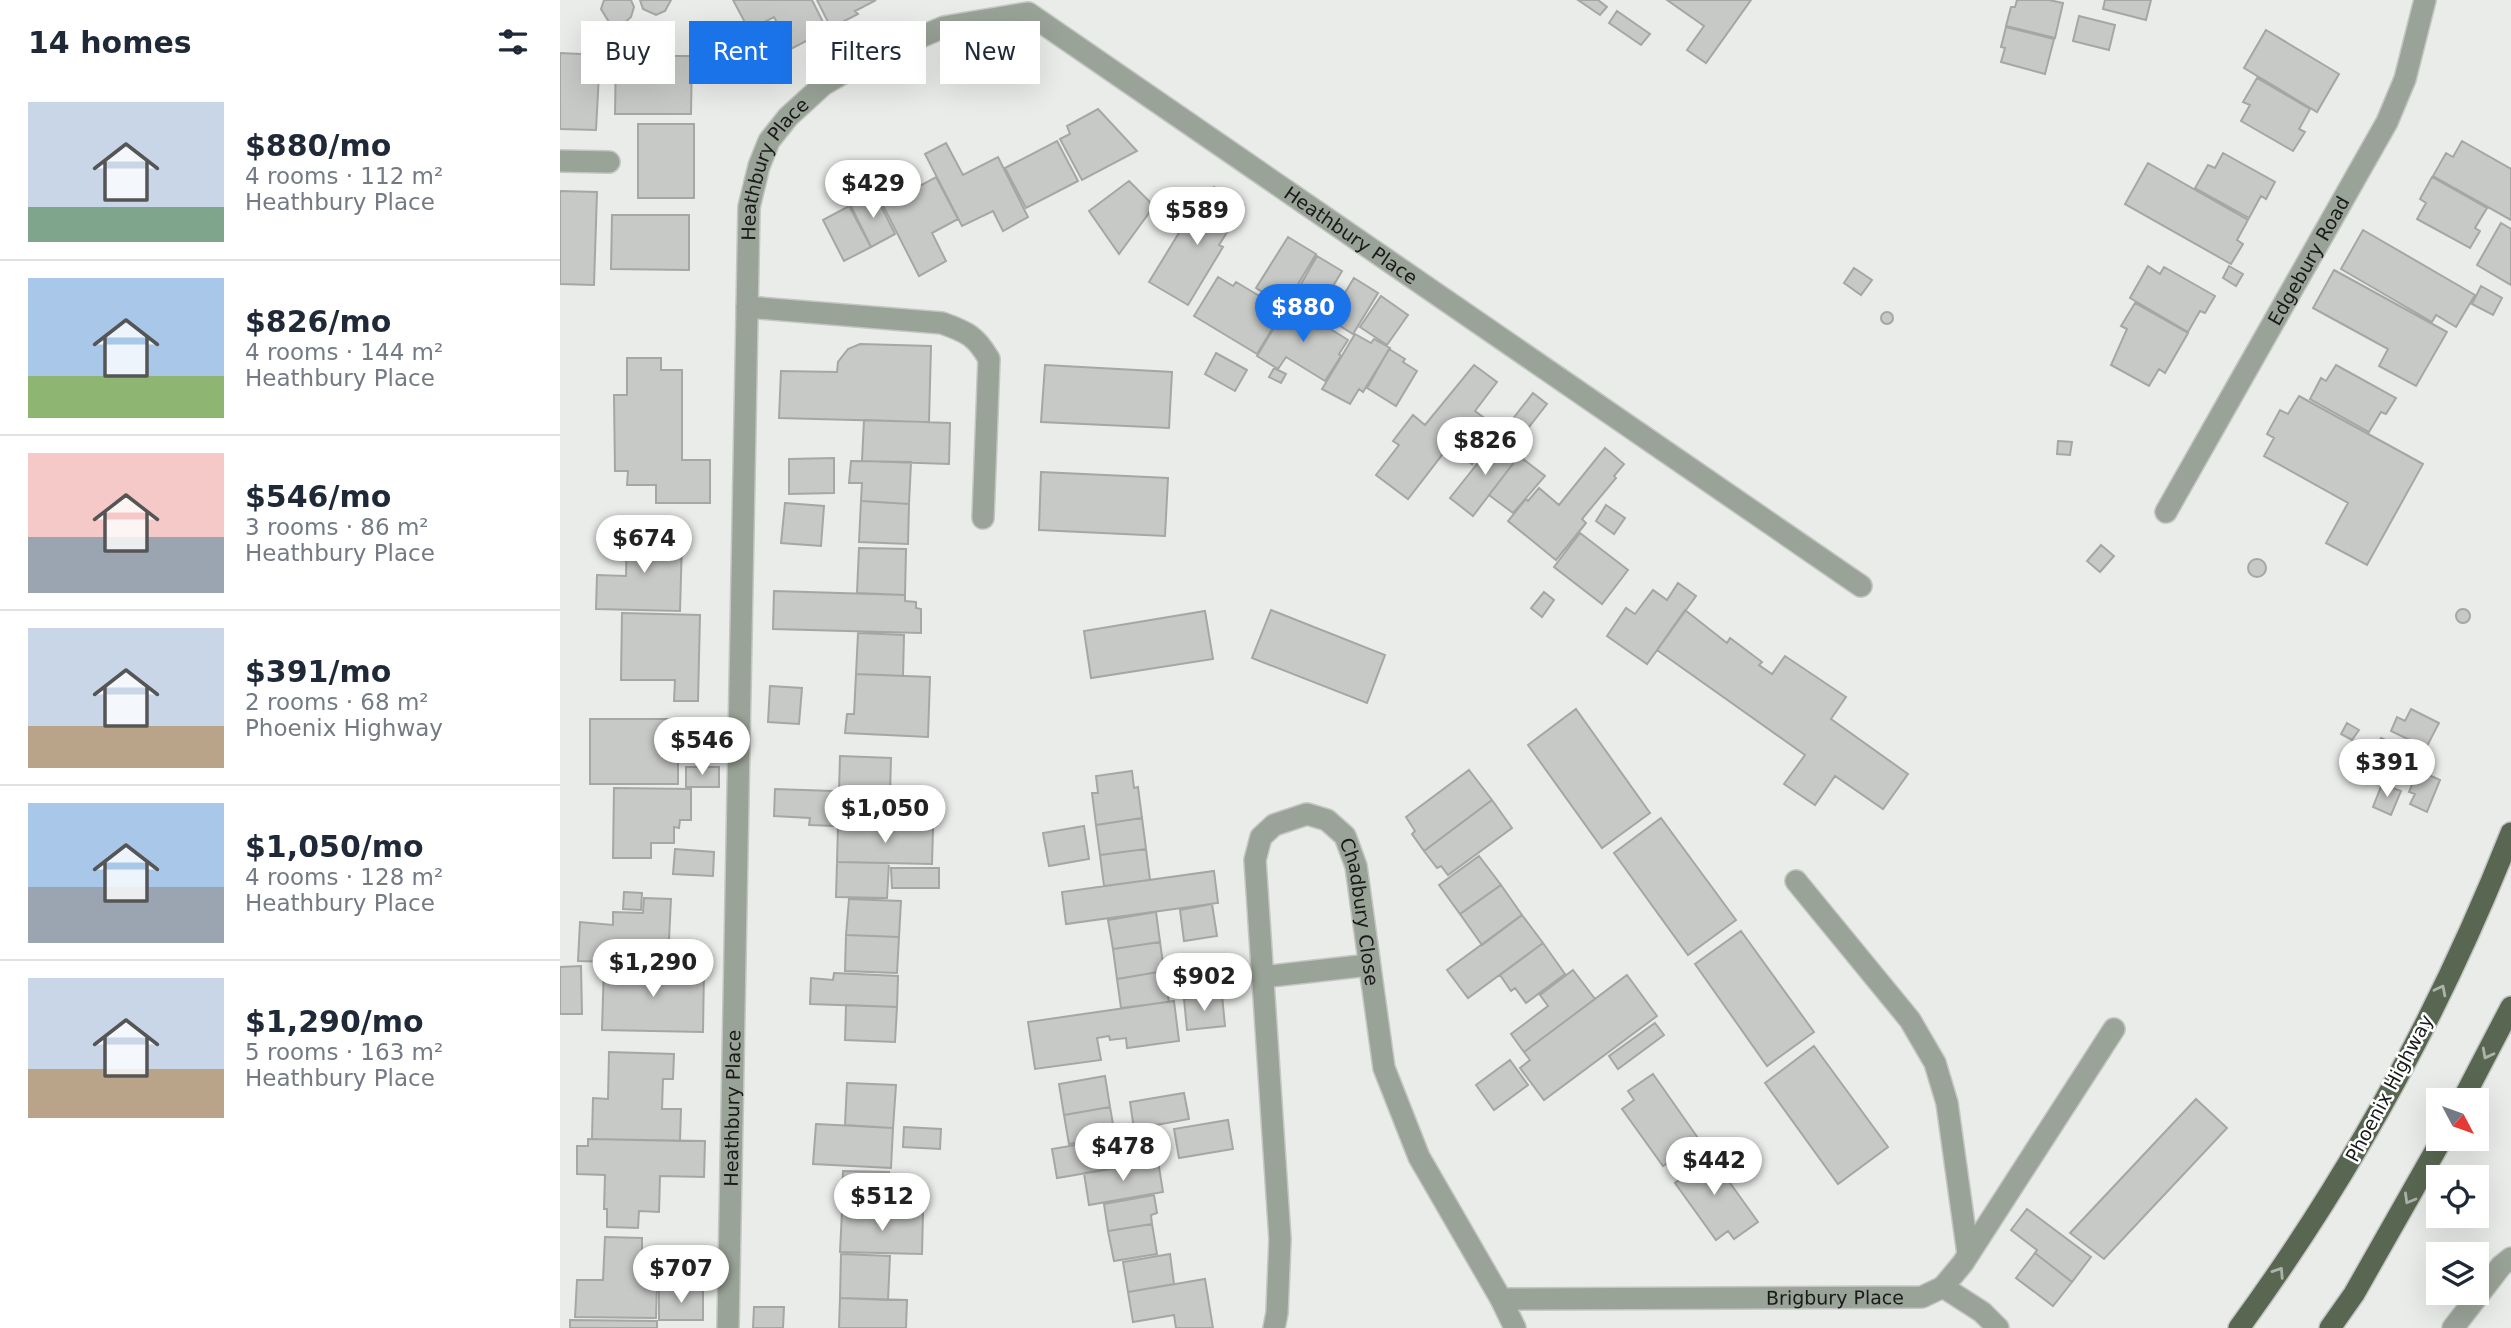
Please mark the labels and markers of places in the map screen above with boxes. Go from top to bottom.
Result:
pin: $429 [832,160,914,220]
pin: $589 [1156,188,1238,247]
pin: $880 [1262,284,1344,344]
pin: $826 [1444,418,1526,477]
pin: $674 [603,516,685,575]
pin: $546 [661,718,743,777]
pin: $391 [2346,740,2428,799]
pin: $1,050 [828,786,942,845]
pin: $1,290 [596,940,710,999]
pin: $902 [1163,954,1245,1013]
pin: $478 [1082,1124,1164,1183]
pin: $442 [1673,1138,1755,1197]
pin: $512 [841,1174,923,1233]
pin: $707 [640,1246,722,1305]

